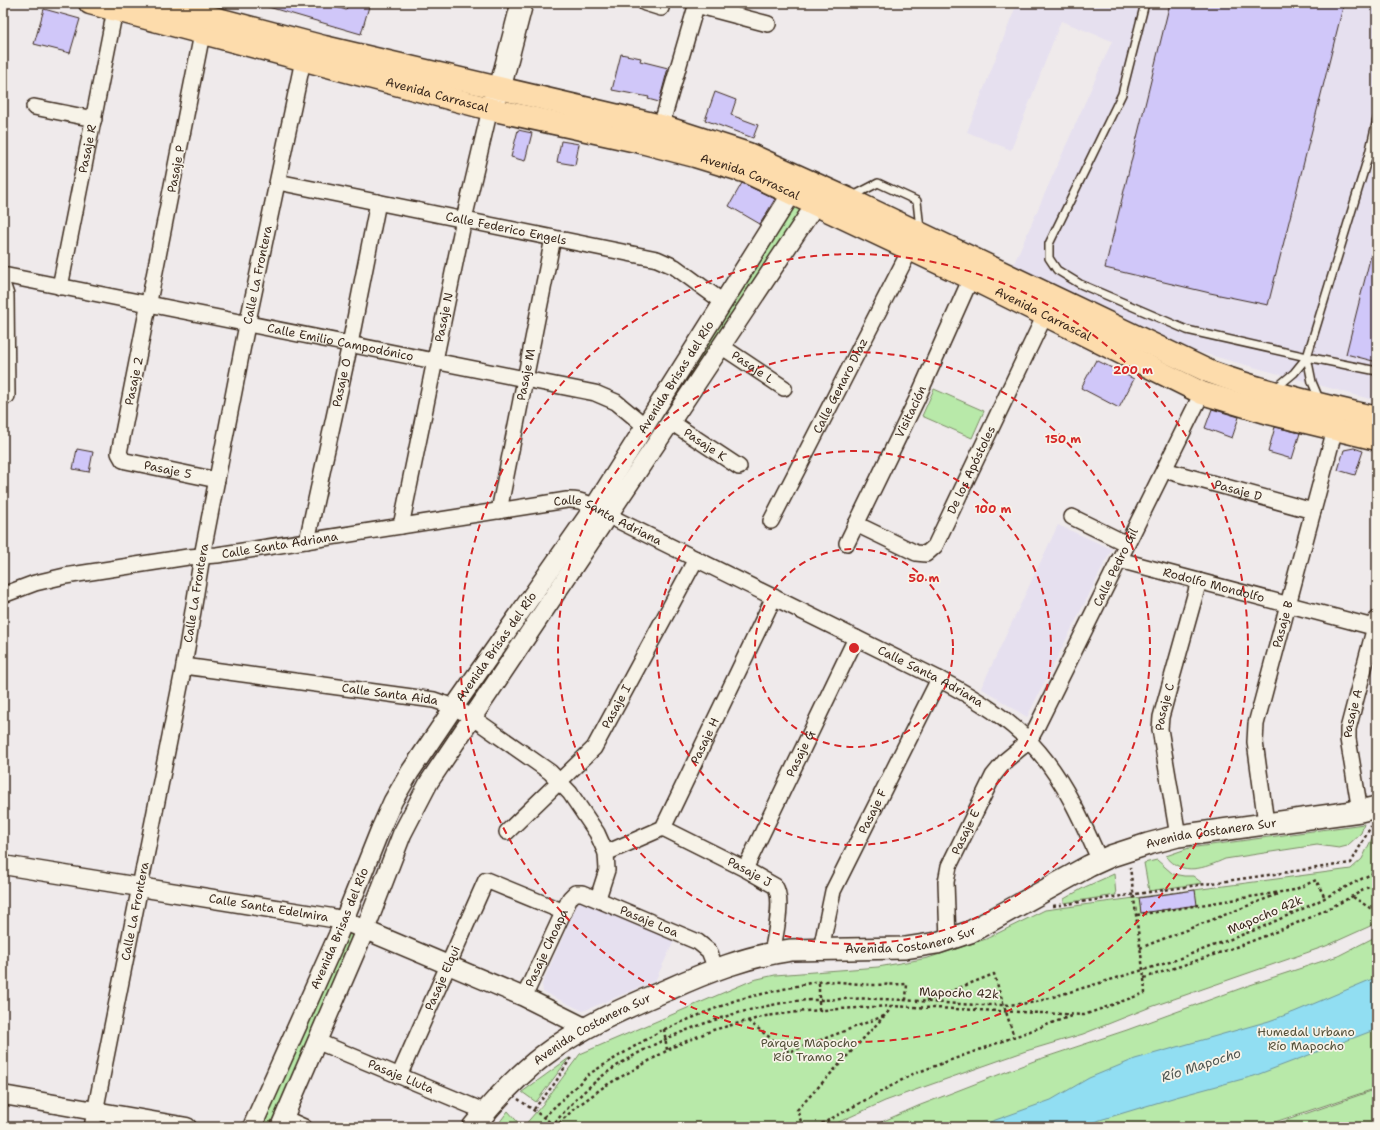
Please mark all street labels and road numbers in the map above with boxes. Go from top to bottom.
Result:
street label: Avenida Carrascal [384,74,491,116]
street label: Pasaje R [75,123,100,174]
street label: Pasaje P [164,144,188,194]
street label: Avenida Carrascal [698,150,803,204]
street label: Calle Federico Engels [444,208,568,249]
street label: Calle La Frontera [239,224,276,326]
street label: Avenida Carrascal [992,283,1095,345]
street label: Pasaje N [431,291,457,344]
street label: Avenida Brisas del Río [634,318,717,437]
street label: Calle Emilio Campodónico [266,320,415,365]
street label: Calle Genaro Díaz [809,335,872,436]
street label: Pasaje M [513,347,539,402]
street label: Pasaje L [728,347,777,387]
street label: Pasaje 2 [121,355,147,407]
street label: Pasaje O [328,357,355,409]
street label: Visitación [891,383,930,440]
street label: De los Apóstoles [943,423,999,517]
street label: Pasaje K [680,424,730,465]
street label: Pasaje 5 [142,457,193,482]
street label: Pasaje D [1213,476,1264,505]
street label: Calle Santa Adriana [552,492,665,549]
street label: Calle Pedro Gil [1089,525,1142,609]
street label: Calle Santa Adriana [221,528,339,562]
street label: Calle La Frontera [180,542,212,644]
street label: Rodolfo Mondolfo [1161,564,1266,606]
street label: Avenida Brisas del Río [452,589,540,705]
street label: Pasaje B [1269,599,1297,650]
street label: Calle Santa Adriana [875,642,987,711]
street label: Calle Santa Aida [341,680,441,709]
street label: Pasaje I [598,681,635,731]
street label: Pasaje C [1152,681,1178,731]
street label: Pasaje A [1340,687,1366,738]
street label: Pasaje H [687,715,723,767]
street label: Pasaje G [782,728,818,780]
street label: Pasaje F [855,786,891,837]
street label: Pasaje E [948,807,983,857]
street label: Avenida Costanera Sur [1144,814,1278,852]
street label: Pasaje J [725,853,775,890]
street label: Calle La Frontera [117,860,153,962]
street label: Avenida Brisas del Río [307,865,372,992]
street label: Calle Santa Edelmira [208,890,330,925]
street label: Mapocho 42k [1225,892,1305,938]
street label: Pasaje Loa [617,902,681,941]
street label: Pasaje Choapa [522,906,572,990]
street label: Avenida Costanera Sur [845,922,979,957]
street label: Pasaje Elqui [421,943,464,1013]
street label: Mapocho 42k [919,984,999,1002]
street label: Avenida Costanera Sur [530,990,654,1069]
street label: Pasaje Lluta [366,1056,437,1098]

